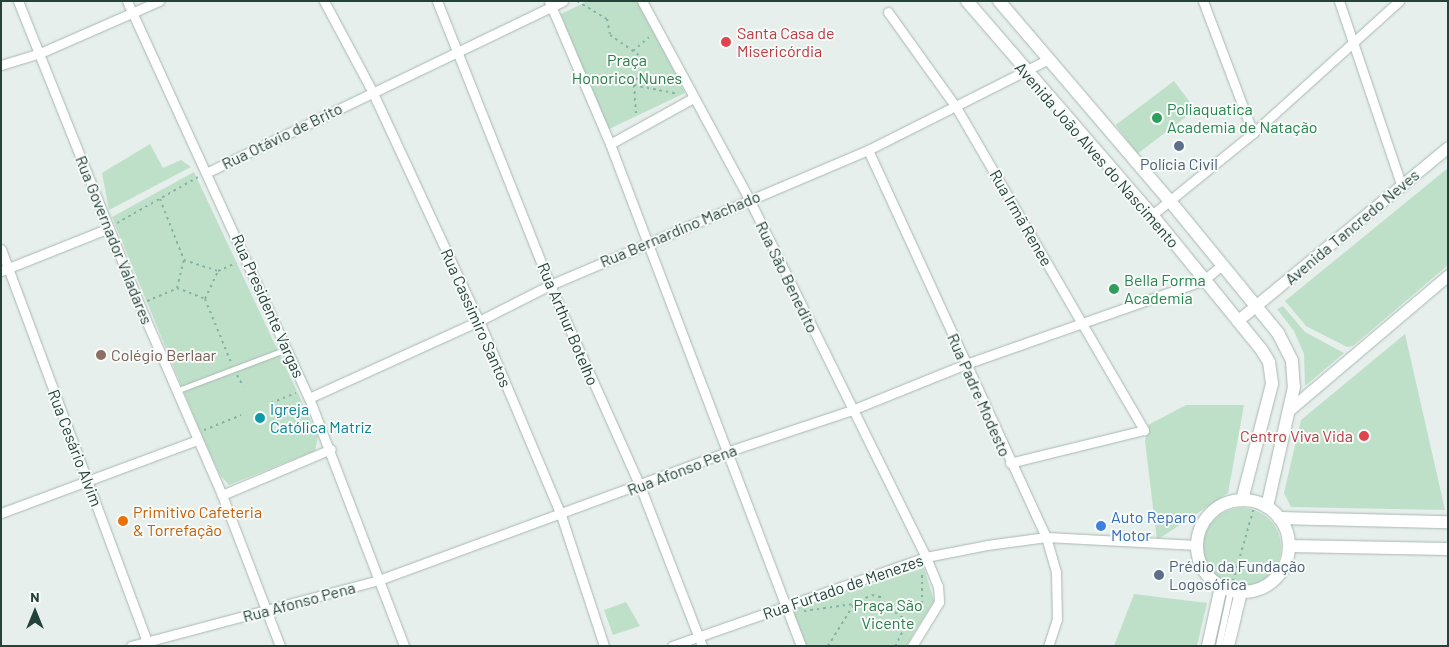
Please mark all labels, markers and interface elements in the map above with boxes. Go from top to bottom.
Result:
place label: Santa Casa de Misericórdia [737,23,834,61]
marker: Santa Casa de Misericórdia [719,35,733,49]
park label: Praça Honorico Nunes [572,50,682,88]
street label: Avenida João Alves do Nascimento [1011,58,1183,252]
street label: Rua Otávio de Brito [219,98,345,174]
place label: Poliaquatica Academia de Natação [1167,99,1317,137]
marker: Poliaquatica Academia de Natação [1151,112,1163,124]
marker: Polícia Civil [1173,140,1185,152]
street label: Rua Governador Valadares [71,153,157,327]
place label: Polícia Civil [1140,154,1218,174]
street label: Avenida Tancredo Neves [1281,165,1423,289]
street label: Rua Irmã Renee [986,166,1056,270]
street label: Rua Bernardino Machado [597,187,763,271]
street label: Rua São Benedito [752,218,822,336]
street label: Rua Presidente Vargas [228,231,308,381]
street label: Rua Cassimiro Santos [437,246,515,390]
street label: Rua Arthur Botelho [534,260,602,388]
place label: Bella Forma Academia [1124,270,1206,308]
marker: Bella Forma Academia [1108,283,1120,295]
street label: Rua Padre Modesto [943,330,1015,460]
place label: Colégio Berlaar [111,345,216,365]
marker: Colégio Berlaar [95,349,107,361]
street label: Rua Cesário Alvim [44,387,106,509]
place label: Igreja Católica Matriz [270,399,372,437]
marker: Igreja Católica Matriz [254,412,266,424]
place label: Centro Viva Vida [1240,426,1353,446]
marker: Centro Viva Vida [1357,429,1371,443]
street label: Rua Afonso Pena [625,440,739,500]
place label: Primitivo Cafeteria & Torrefação [133,502,262,540]
place label: Auto Reparo Motor [1111,507,1197,545]
marker: Primitivo Cafeteria & Torrefação [117,515,129,527]
marker: Auto Reparo Motor [1095,520,1107,532]
street label: Rua Furtado de Menezes [760,550,926,624]
place label: Prédio da Fundação Logosófica [1169,556,1306,594]
marker: Prédio da Fundação Logosófica [1153,569,1165,581]
street label: Rua Afonso Pena [241,578,357,626]
north arrow [10,587,60,637]
text: N [30,588,40,605]
park label: Praça São Vicente [853,595,923,633]

